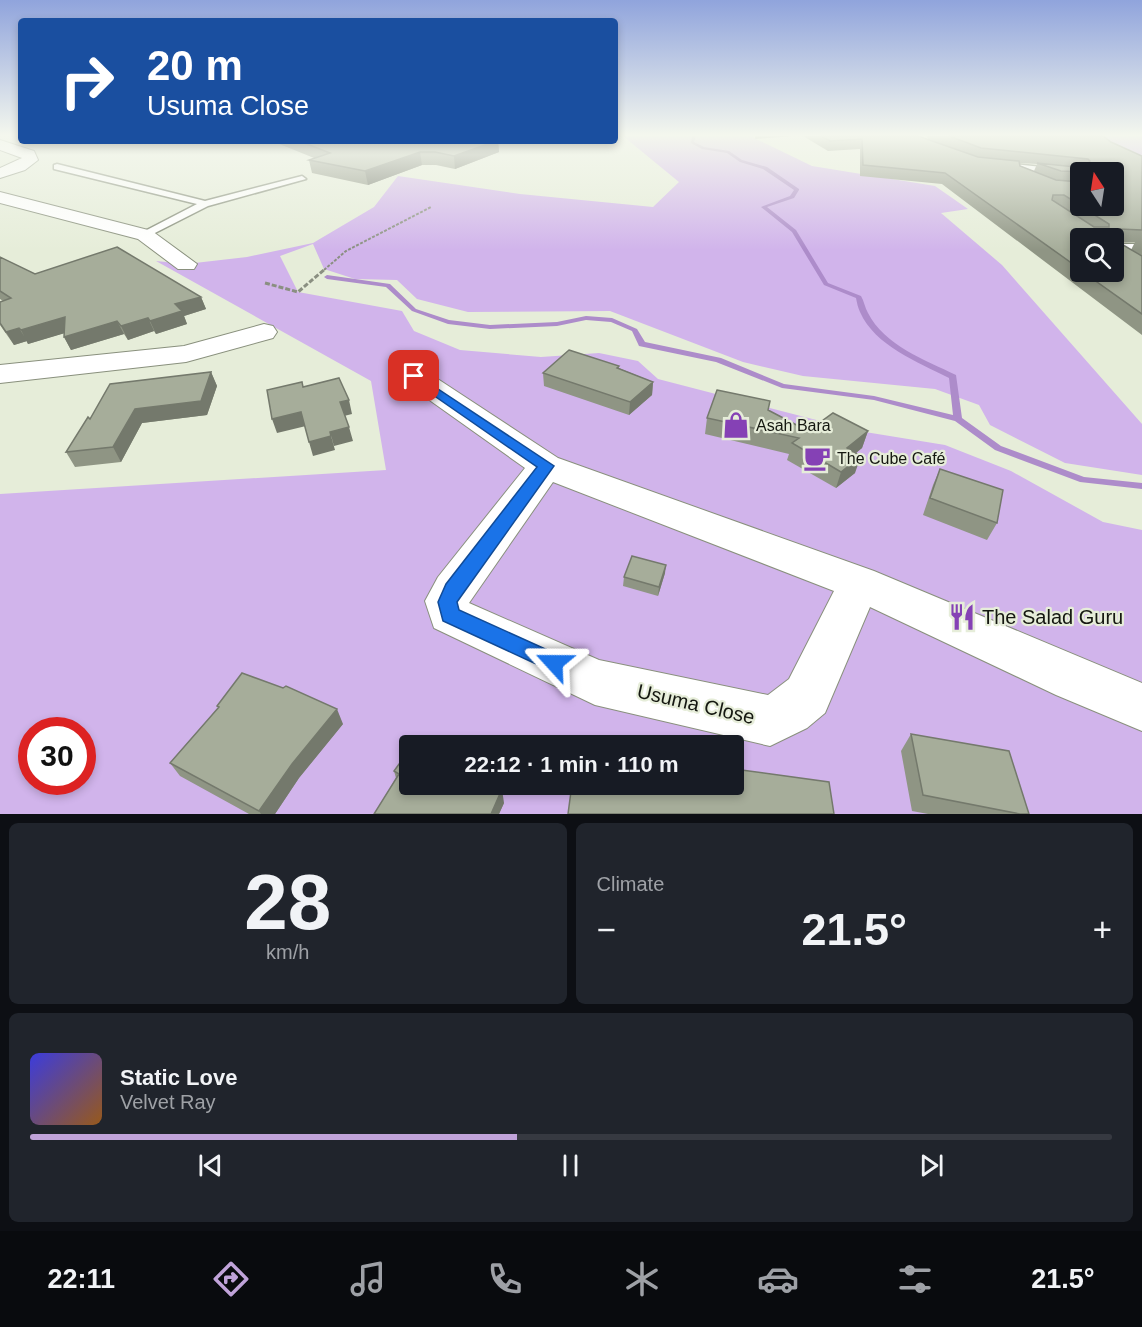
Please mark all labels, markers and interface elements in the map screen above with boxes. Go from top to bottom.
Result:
icon: right [48,42,126,120]
text: 20 m [147,42,243,89]
text: Usuma Close [147,91,309,121]
north arrow [1070,162,1124,216]
map controls [1070,162,1124,282]
button: search [1070,228,1124,282]
pin [388,350,439,401]
icon: arrive [397,359,430,392]
shop icon: Asah Bara [721,410,751,440]
place label: Asah Bara [756,417,831,434]
cafe icon: The Cube Café [802,443,832,473]
place label: The Cube Café [837,450,946,467]
restaurant icon: The Salad Guru [947,602,977,632]
place label: The Salad Guru [982,606,1123,628]
position arrow [522,631,586,695]
street label: Usuma Close [635,680,757,728]
speed limit sign: 30 [18,717,96,795]
text: 22:12 · 1 min · 110 m [465,752,679,777]
text: 28 [244,858,331,946]
text: Climate [597,873,664,895]
text: 21.5° [801,904,907,955]
text: − [597,911,616,948]
text: + [1093,911,1112,948]
text: km/h [266,941,309,963]
text: Static Love [120,1065,237,1090]
text: Velvet Ray [120,1091,216,1113]
icon: previous [194,1149,227,1182]
icon: pause [554,1149,587,1182]
icon: next [915,1149,948,1182]
icon: directions [210,1258,252,1300]
icon: music [347,1258,389,1300]
icon: phone [484,1258,526,1300]
icon: climate [621,1258,663,1300]
icon: car [757,1258,799,1300]
icon: filters [894,1258,936,1300]
text: 22:11 [47,1264,115,1294]
text: 21.5° [1031,1264,1095,1294]

